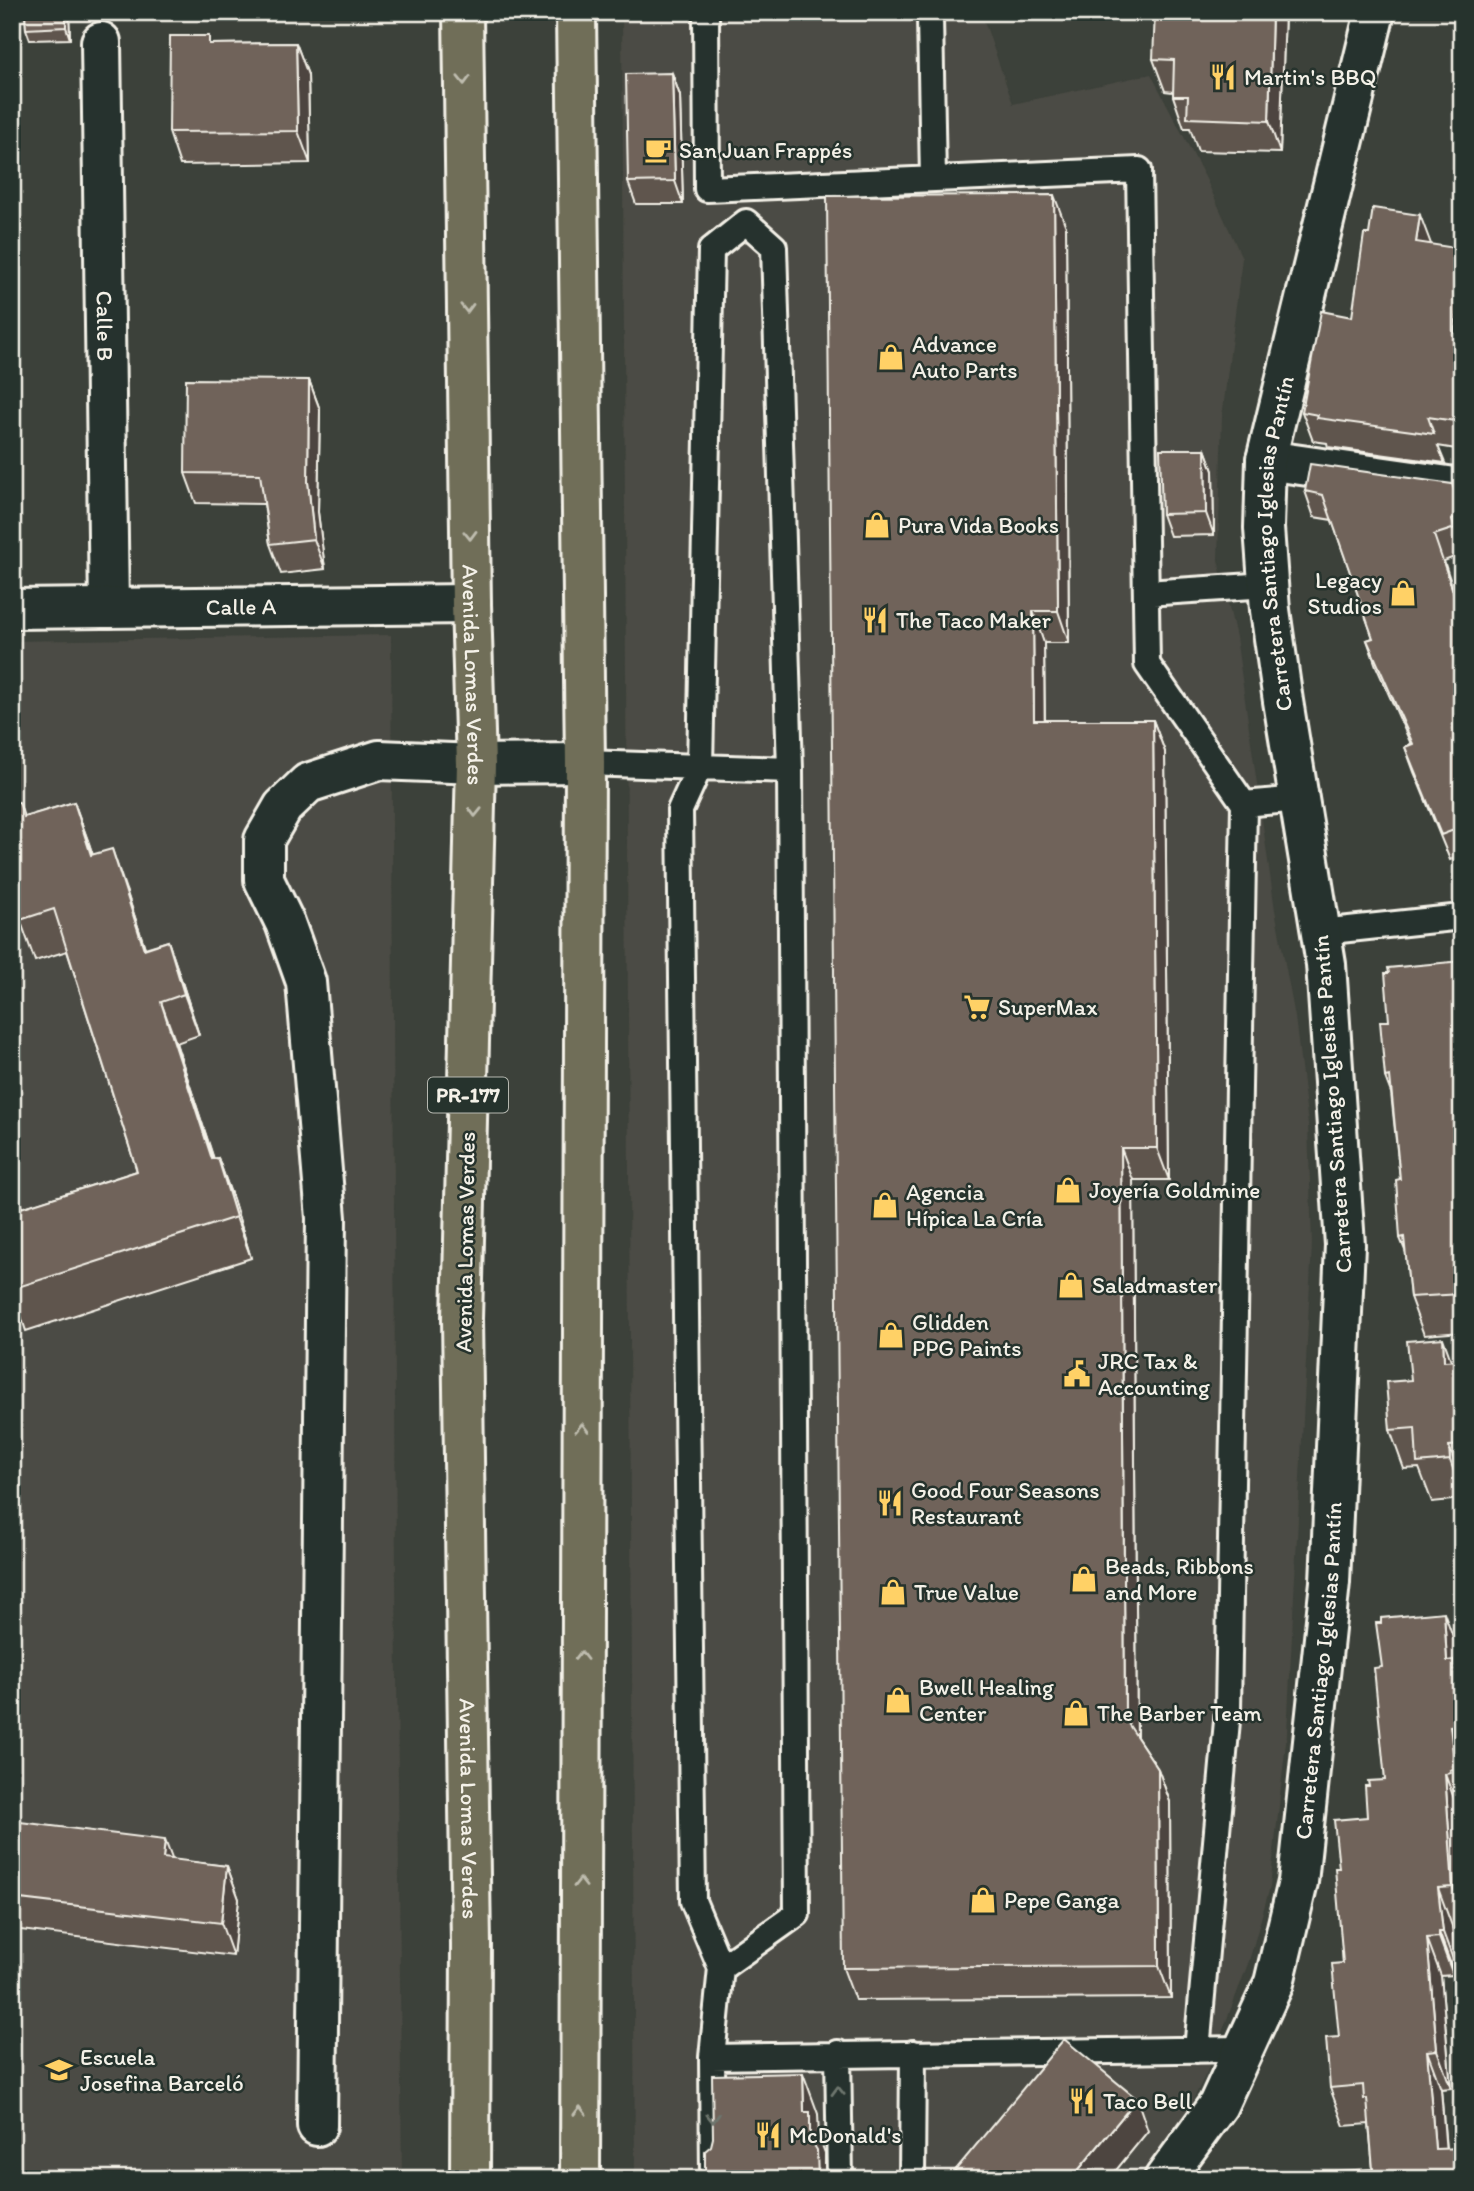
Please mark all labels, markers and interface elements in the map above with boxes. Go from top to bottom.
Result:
restaurant icon: Martin's BBQ [1208,62,1238,92]
place label: Martin's BBQ [1244,63,1376,91]
one-way arrow [456,76,472,86]
cafe icon: San Juan Frappés [643,135,673,165]
place label: San Juan Frappés [679,136,852,164]
street label: Calle B [91,291,120,361]
one-way arrow [459,303,475,314]
place label: Advance Auto Parts [912,330,1017,384]
shop icon: Advance Auto Parts [876,342,906,372]
street label: Carretera Santiago Iglesias Pantín [1250,373,1300,713]
shop icon: Pura Vida Books [862,510,892,540]
place label: Pura Vida Books [898,511,1059,539]
one-way arrow [462,531,478,541]
street label: Avenida Lomas Verdes [456,564,490,786]
place label: Legacy Studios [1307,566,1382,620]
shop icon: Legacy Studios [1388,578,1418,608]
street label: Calle A [206,592,277,621]
restaurant icon: The Taco Maker [860,605,890,635]
place label: The Taco Maker [896,606,1051,634]
one-way arrow [467,807,482,818]
street label: Carretera Santiago Iglesias Pantín [1306,934,1358,1274]
supermarket icon: SuperMax [962,992,992,1022]
place label: SuperMax [998,993,1098,1021]
road number: PR-177 [428,1078,508,1112]
street label: Avenida Lomas Verdes [449,1131,481,1353]
shop icon: Joyería Goldmine [1053,1175,1083,1205]
place label: Joyería Goldmine [1089,1176,1260,1204]
place label: Agencia Hípica La Cría [906,1178,1043,1232]
shop icon: Agencia Hípica La Cría [870,1190,900,1220]
shop icon: Saladmaster [1056,1270,1086,1300]
place label: Saladmaster [1092,1271,1217,1299]
place label: Glidden PPG Paints [912,1308,1022,1362]
shop icon: Glidden PPG Paints [876,1320,906,1350]
place label: JRC Tax & Accounting [1098,1347,1210,1401]
public building icon: JRC Tax & Accounting [1062,1359,1092,1389]
one-way arrow [574,1422,590,1433]
place label: Good Four Seasons Restaurant [911,1476,1100,1530]
restaurant icon: Good Four Seasons Restaurant [875,1488,905,1518]
street label: Carretera Santiago Iglesias Pantín [1289,1501,1348,1841]
place label: Beads, Ribbons and More [1105,1552,1254,1606]
shop icon: Beads, Ribbons and More [1069,1564,1099,1594]
shop icon: True Value [878,1577,908,1607]
place label: True Value [914,1578,1019,1606]
one-way arrow [573,1650,589,1660]
place label: Bwell Healing Center [919,1673,1054,1727]
shop icon: Bwell Healing Center [883,1685,913,1715]
street label: Avenida Lomas Verdes [453,1698,485,1919]
shop icon: The Barber Team [1061,1698,1091,1728]
place label: The Barber Team [1097,1699,1262,1727]
one-way arrow [572,1877,588,1888]
shop icon: Pepe Ganga [968,1885,998,1915]
place label: Pepe Ganga [1004,1886,1120,1914]
place label: Escuela Josefina Barceló [80,2043,244,2097]
school or university icon: Escuela Josefina Barceló [44,2055,74,2085]
one-way arrow [831,2086,846,2097]
restaurant icon: Taco Bell [1067,2086,1097,2116]
place label: Taco Bell [1103,2087,1192,2115]
one-way arrow [572,2105,588,2115]
one-way arrow [705,2112,720,2123]
restaurant icon: McDonald's [753,2120,783,2150]
place label: McDonald's [789,2121,902,2149]

